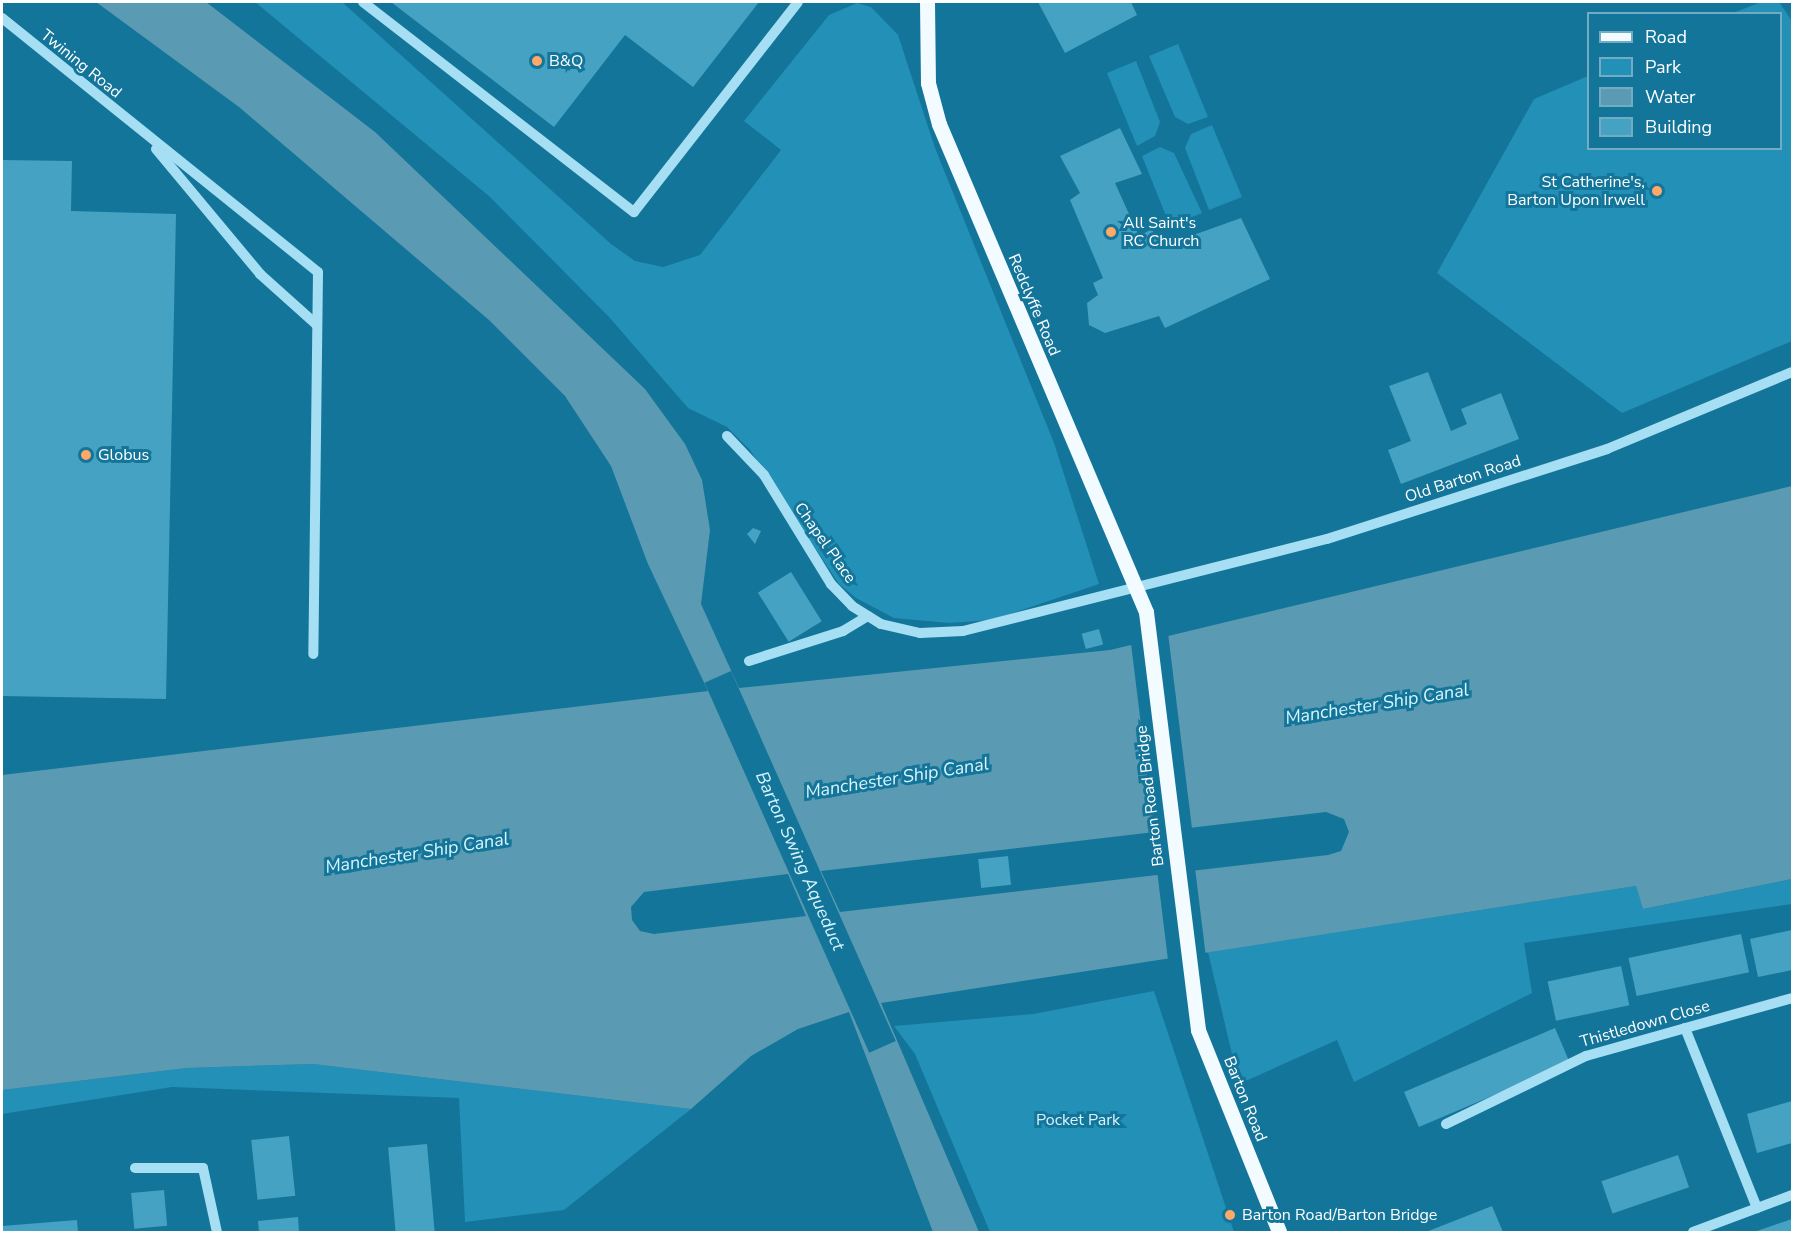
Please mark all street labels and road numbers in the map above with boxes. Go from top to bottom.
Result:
street label: Twining Road [37,26,125,102]
street label: Redclyffe Road [1004,251,1064,359]
street label: Old Barton Road [1403,451,1523,507]
street label: Chapel Place [790,499,860,587]
street label: Barton Road Bridge [1132,724,1168,868]
street label: Thistledown Close [1578,996,1712,1052]
street label: Barton Road [1219,1054,1271,1144]

